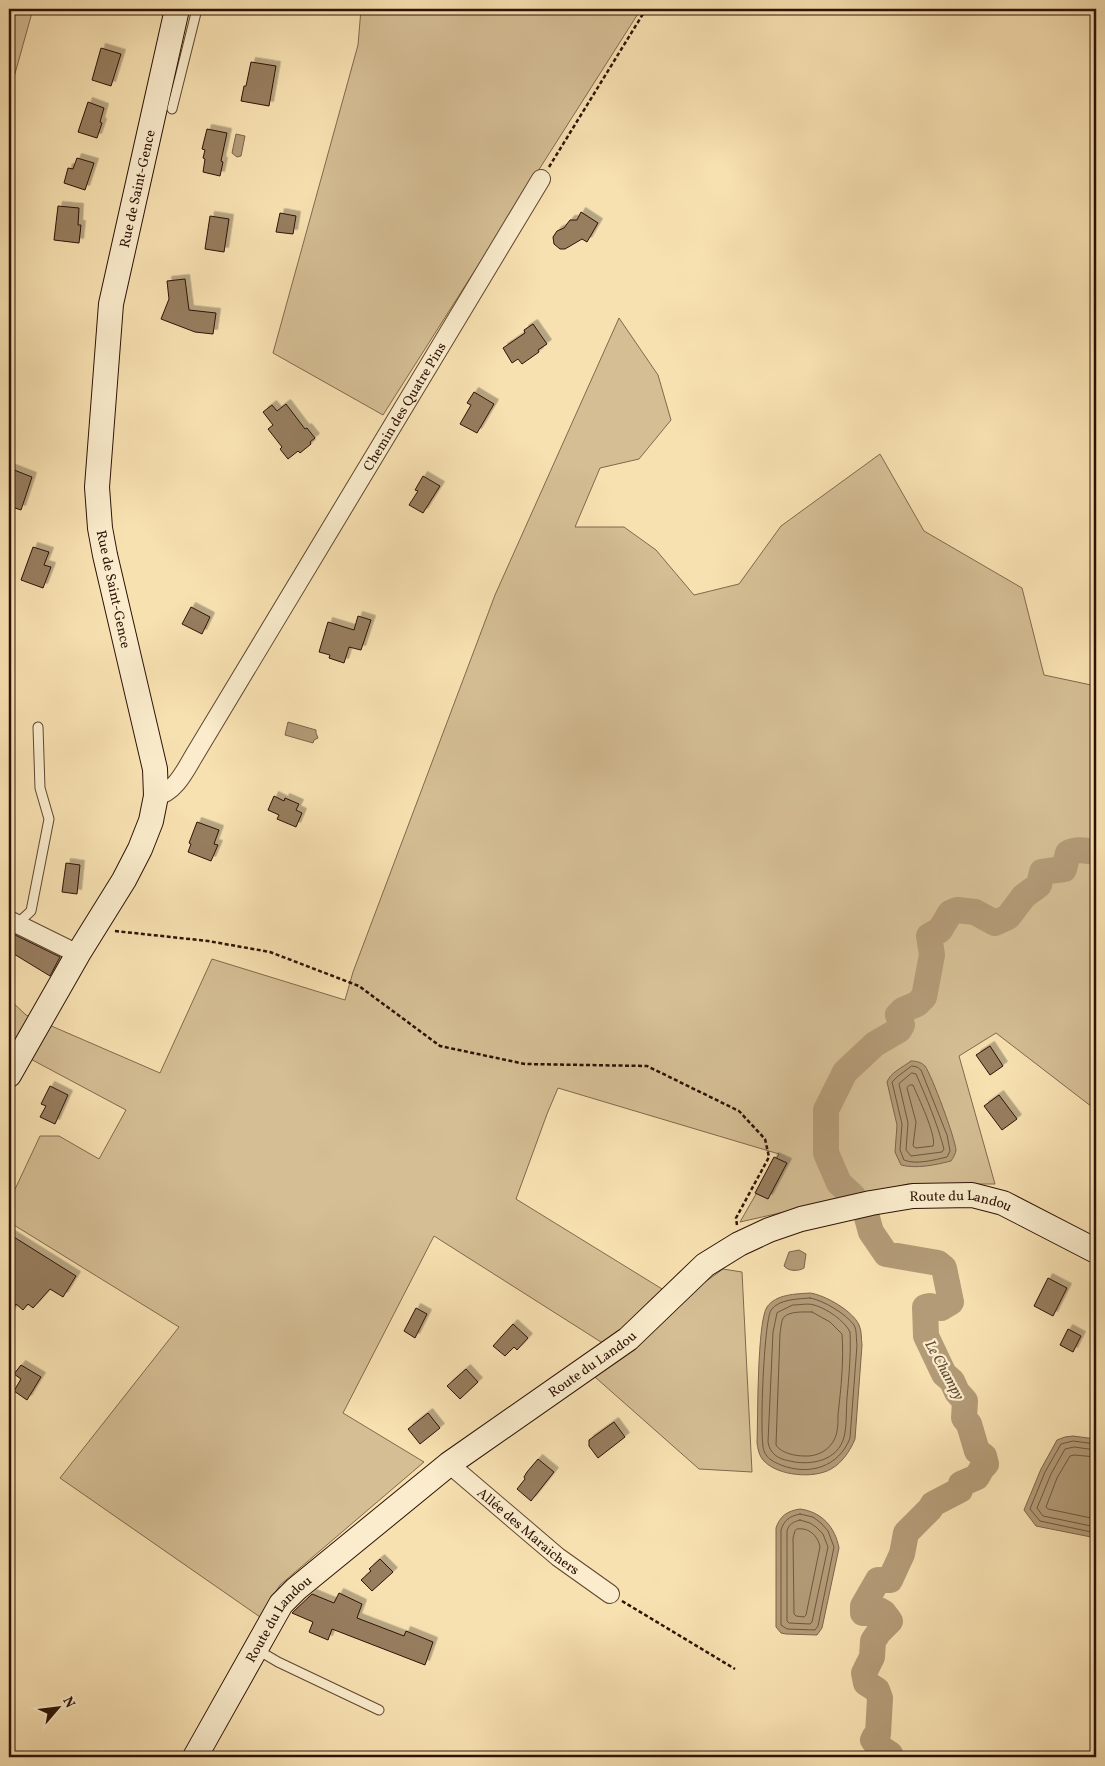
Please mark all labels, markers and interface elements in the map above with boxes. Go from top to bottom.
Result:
street label: Rue de Saint-Gence [116,128,161,250]
street label: Chemin des Quatre Pins [359,339,452,475]
street label: Rue de Saint-Gence [91,528,134,651]
street label: Route du Landou [909,1187,1015,1217]
street label: Route du Landou [545,1327,642,1403]
water label: Le Champy [919,1337,969,1405]
street label: Allée des Maraichers [472,1484,583,1580]
street label: Route du Landou [242,1572,316,1666]
north arrow [32,1684,82,1734]
text: N [57,1694,79,1712]

